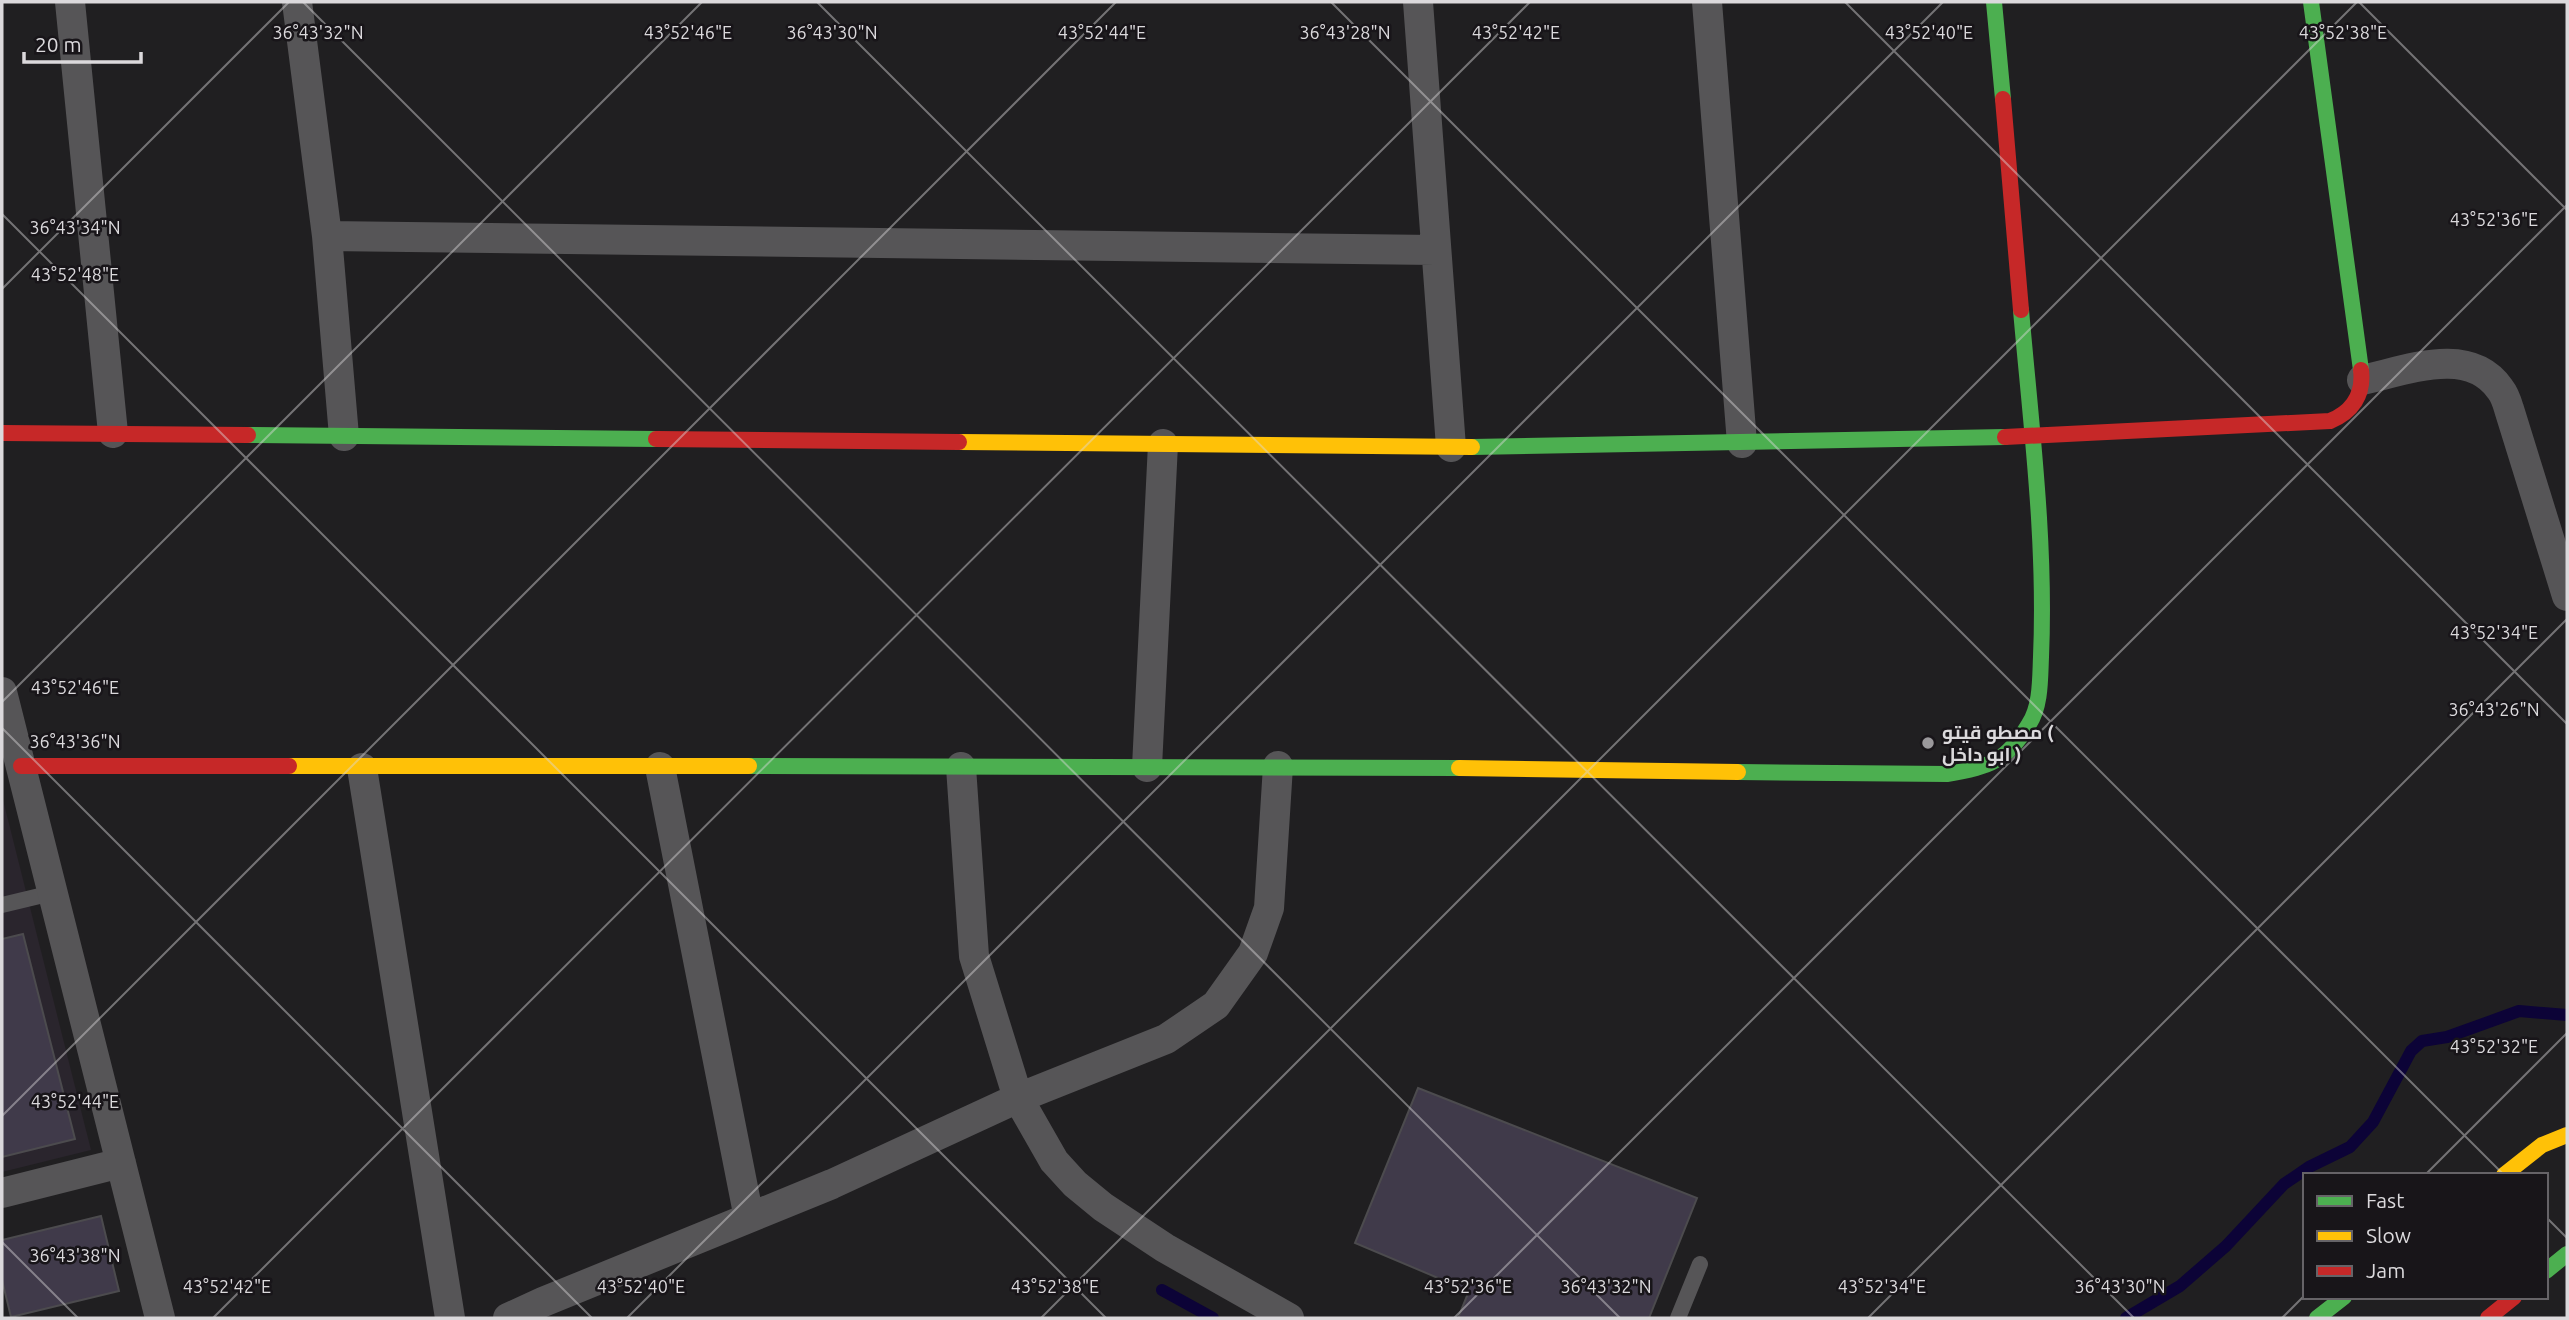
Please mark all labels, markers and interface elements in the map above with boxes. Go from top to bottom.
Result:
scale bar [24,21,142,65]
text: 36°43'32"N [272,22,364,42]
text: 43°52'46"E [644,22,732,42]
text: 36°43'30"N [786,22,878,42]
text: 43°52'44"E [1058,22,1146,42]
text: 36°43'28"N [1299,22,1391,42]
text: 43°52'42"E [1472,22,1560,42]
text: 43°52'40"E [1885,22,1973,42]
text: 43°52'38"E [2299,22,2387,42]
text: 20 m [35,32,82,56]
text: 43°52'36"E [2450,209,2538,229]
text: 36°43'34"N [29,217,121,237]
text: 43°52'48"E [31,264,119,284]
text: 43°52'34"E [2450,622,2538,642]
text: 43°52'46"E [31,677,119,697]
text: 36°43'26"N [2448,699,2540,719]
place label: مصطو قيتو ( ابو داخل ) [1942,721,2054,766]
text: 36°43'36"N [29,731,121,751]
marker: مصطو قيتو ( ابو داخل ) [1920,735,1936,751]
text: 43°52'32"E [2450,1036,2538,1056]
text: 43°52'44"E [31,1091,119,1111]
legend [2303,1173,2548,1299]
text: Fast [2366,1188,2404,1212]
text: Slow [2366,1223,2411,1247]
text: 36°43'38"N [29,1245,121,1265]
text: Jam [2366,1258,2405,1282]
text: 43°52'42"E [183,1276,271,1296]
text: 43°52'40"E [597,1276,685,1296]
text: 43°52'38"E [1011,1276,1099,1296]
text: 43°52'36"E [1424,1276,1512,1296]
text: 36°43'32"N [1560,1276,1652,1296]
text: 43°52'34"E [1838,1276,1926,1296]
text: 36°43'30"N [2074,1276,2166,1296]

